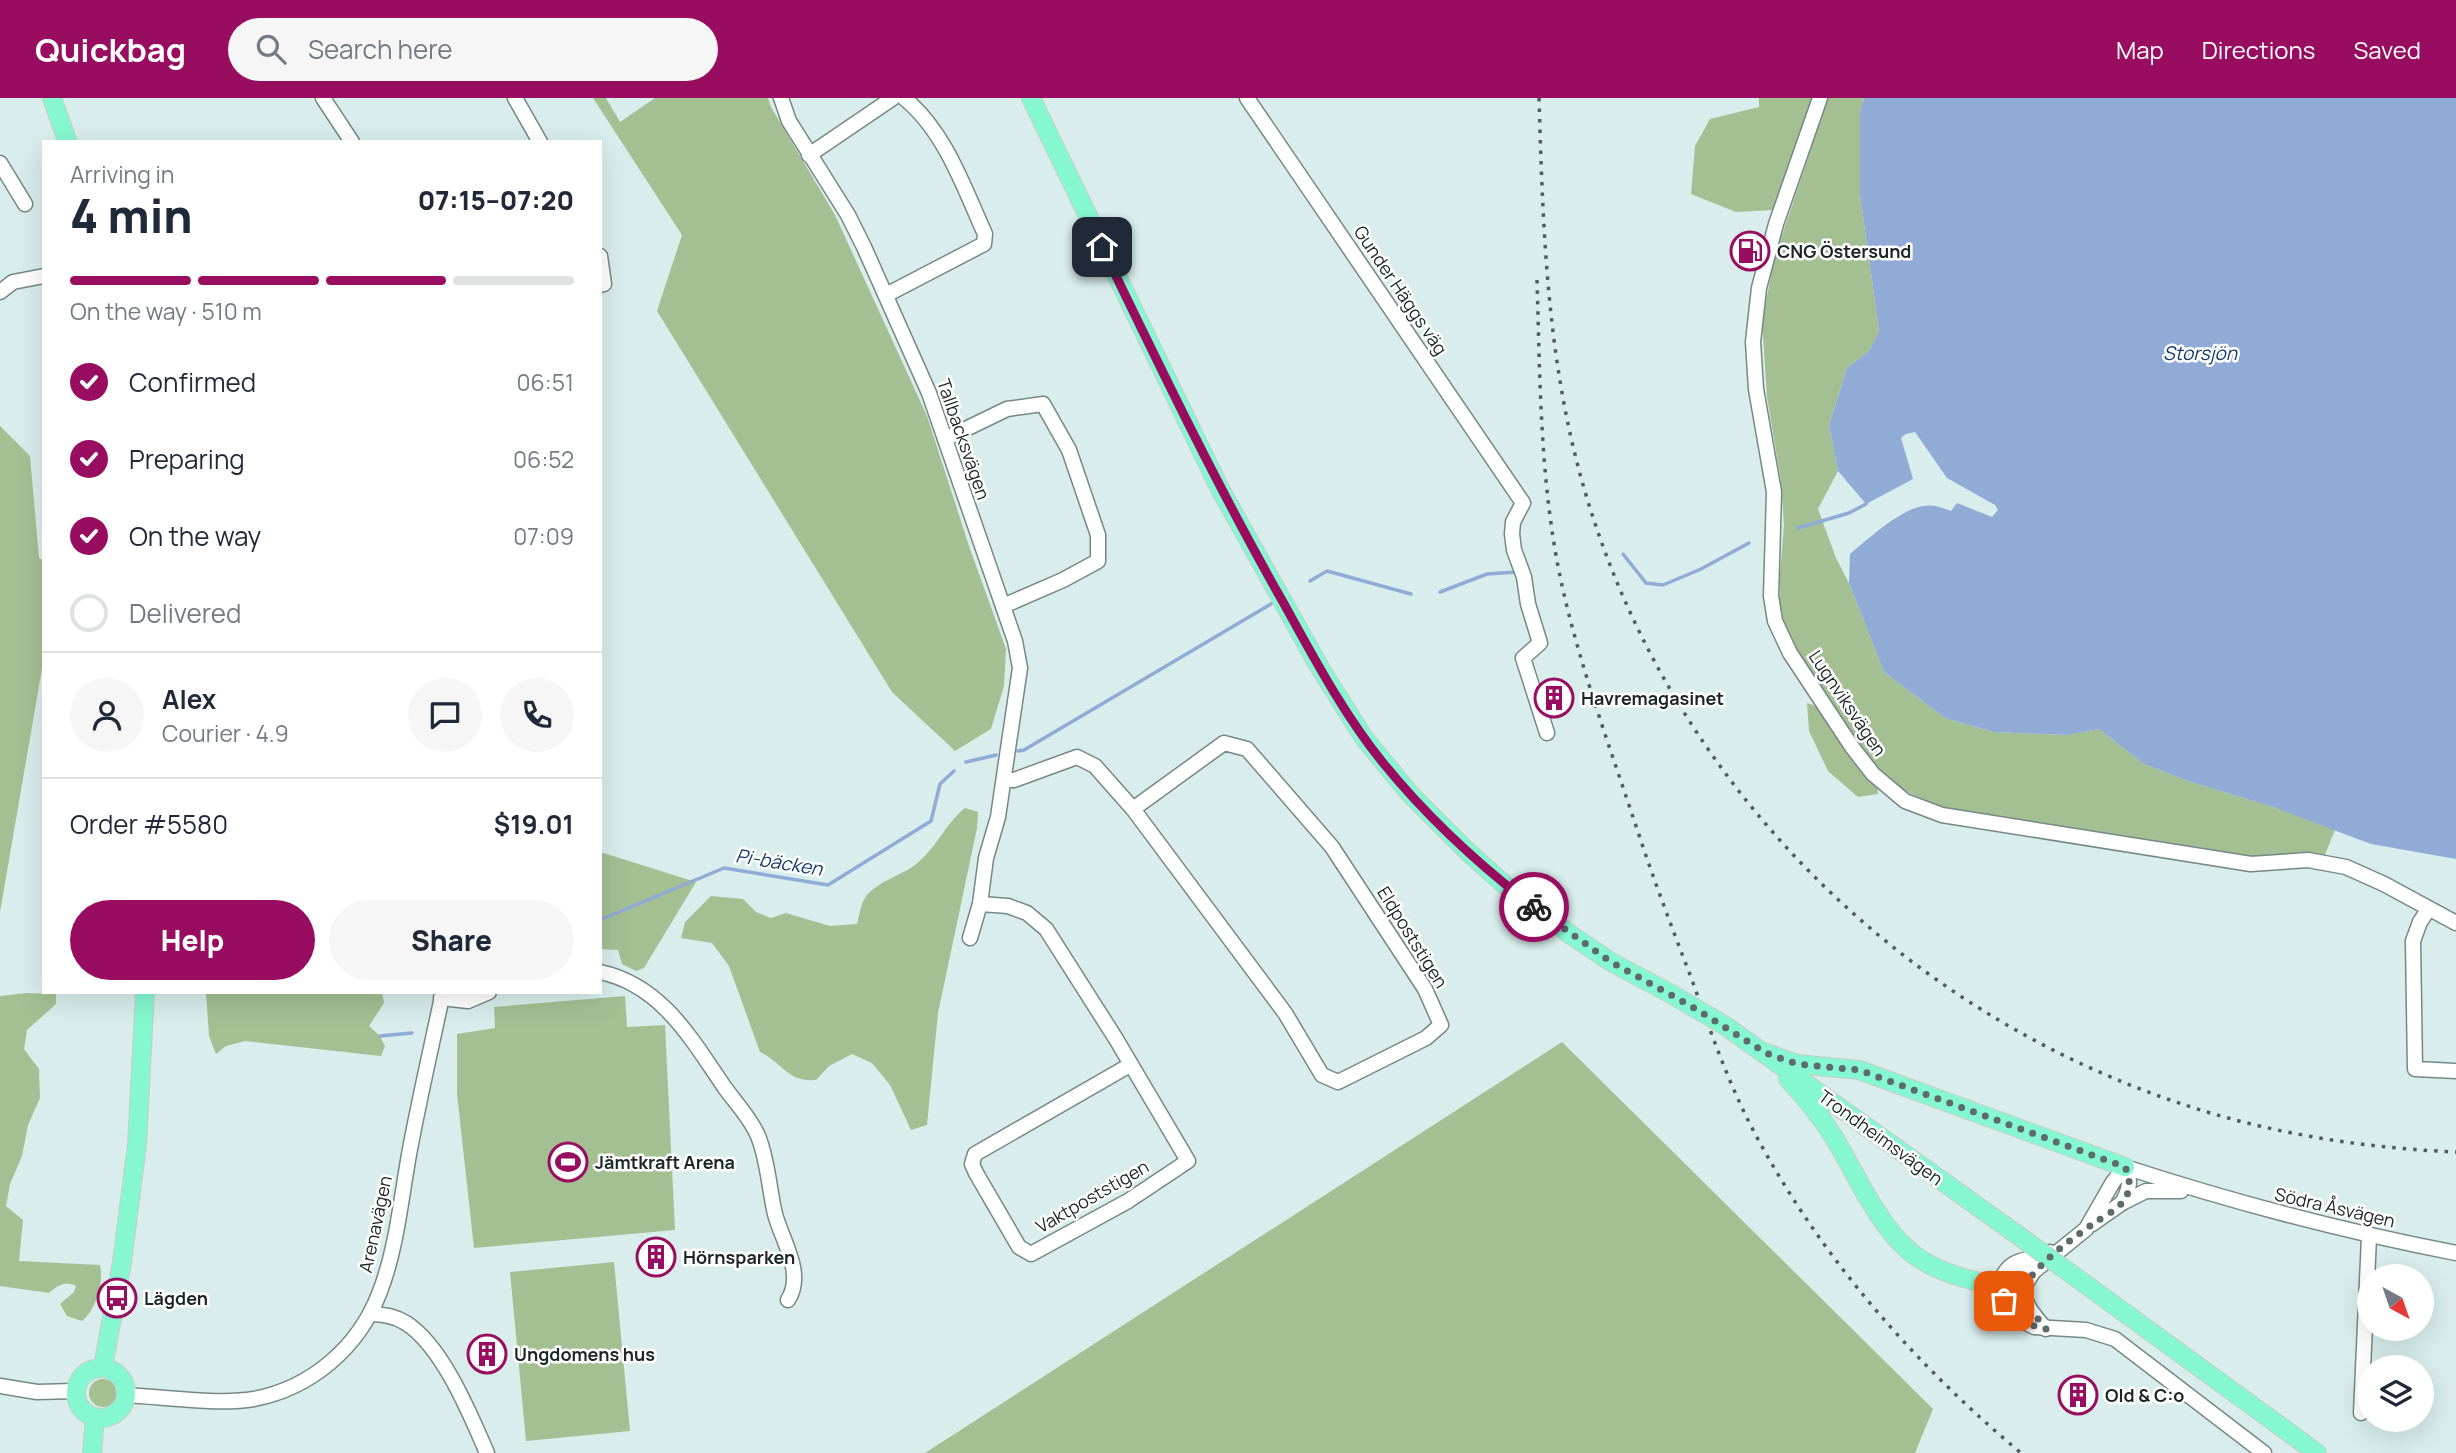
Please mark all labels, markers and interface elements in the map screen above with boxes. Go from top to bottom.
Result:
search box [228,18,718,81]
text: Quickbag [35,27,186,72]
icon: search [252,30,290,68]
text: Search here [308,31,453,67]
text: Map [2116,33,2164,66]
text: Directions [2202,33,2315,66]
text: Saved [2353,33,2421,66]
text: Arriving in [70,158,175,190]
text: 07:15–07:20 [418,182,574,218]
text: 4 min [70,184,193,247]
pin [1072,217,1132,277]
street label: Gunder Häggs väg [1349,221,1453,359]
icon: home [1083,228,1121,266]
fuel station icon: CNG Östersund [1729,230,1771,272]
place label: CNG Östersund [1777,239,1911,263]
text: On the way · 510 m [70,295,262,327]
water label: Storsjön [2163,340,2238,366]
icon: check [70,363,108,401]
text: Confirmed [129,364,256,400]
text: 06:51 [517,366,574,398]
street label: Tallbacksvägen [932,375,996,503]
icon: check [70,440,108,478]
text: Preparing [129,441,245,477]
text: 06:52 [513,443,574,475]
icon: check [70,517,108,555]
text: On the way [129,518,261,554]
text: 07:09 [513,520,574,552]
text: Delivered [129,595,241,631]
street label: Lugnviksvägen [1804,645,1892,761]
building icon: Havremagasinet [1533,677,1575,719]
button: person [70,678,144,752]
button: chat [408,678,482,752]
button: phone [500,678,574,752]
text: Alex [162,681,216,717]
place label: Havremagasinet [1581,686,1724,710]
text: Courier · 4.9 [162,717,289,749]
text: Order #5580 [70,806,228,842]
text: $19.01 [494,806,574,842]
water label: Pi-bäcken [734,842,825,882]
courier [1499,872,1569,942]
street label: Eldpoststigen [1372,882,1454,992]
icon: bike [1515,888,1553,926]
button: Help [70,900,315,980]
button: Share [329,900,574,980]
street label: Trondheimsvägen [1814,1084,1948,1190]
sports icon: Jämtkraft Arena [547,1141,589,1183]
place label: Jämtkraft Arena [595,1150,735,1174]
street label: Vaktpoststigen [1031,1154,1153,1238]
street label: Arenavägen [353,1173,397,1275]
street label: Södra Åsvägen [2272,1181,2398,1233]
building icon: Hörnsparken [635,1236,677,1278]
place label: Hörnsparken [683,1245,795,1269]
north arrow [2357,1264,2434,1340]
map controls [2357,1264,2434,1432]
pin [1974,1271,2034,1331]
bus stop icon: Lägden [96,1277,138,1319]
icon: bag [1985,1282,2023,1320]
place label: Lägden [144,1286,208,1310]
building icon: Ungdomens hus [466,1333,508,1375]
place label: Ungdomens hus [514,1342,655,1366]
button: layers [2357,1355,2434,1432]
building icon: Old & C:o [2057,1374,2099,1416]
place label: Old & C:o [2105,1383,2184,1407]

